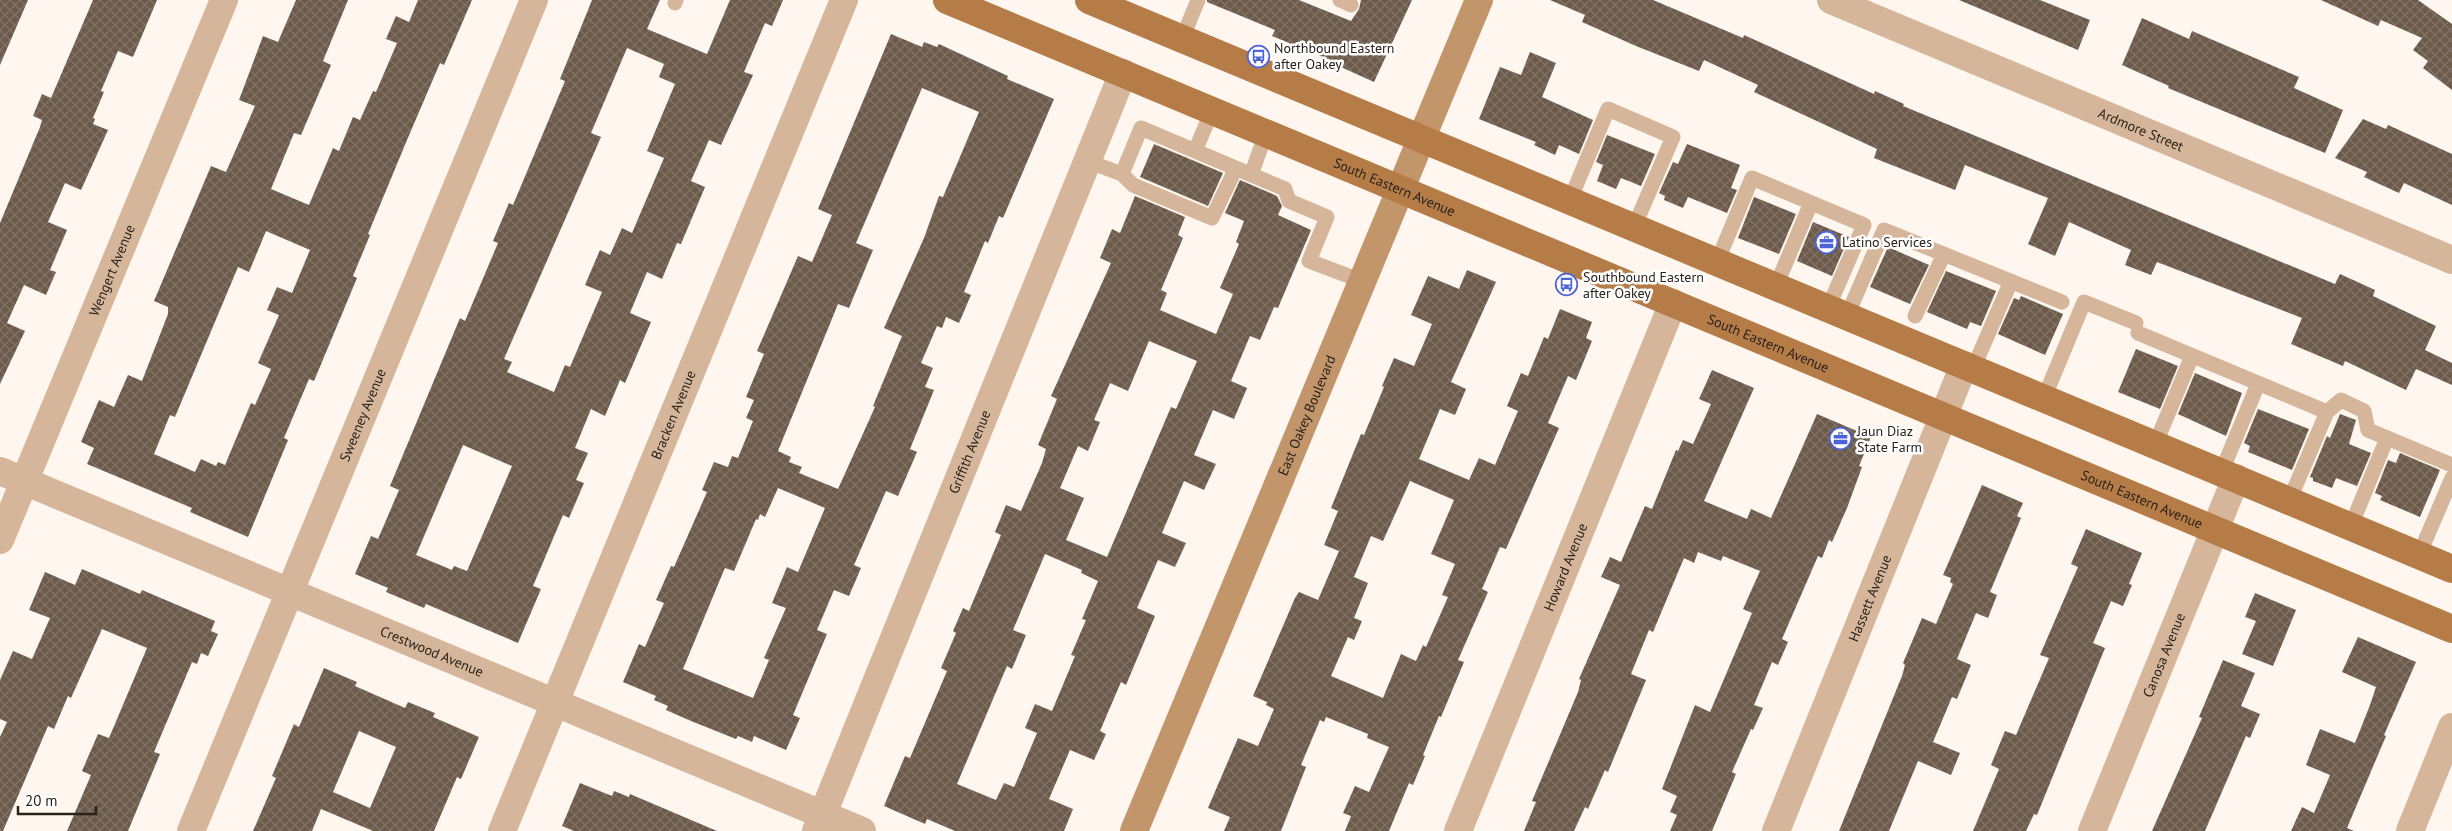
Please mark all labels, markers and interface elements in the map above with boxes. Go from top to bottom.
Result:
place label: Northbound Eastern after Oakey [1274,39,1395,73]
bus stop icon: Northbound Eastern after Oakey [1246,44,1270,68]
street label: Ardmore Street [2096,104,2187,156]
street label: South Eastern Avenue [1331,154,1458,220]
street label: Wengert Avenue [85,222,139,319]
office icon: Latino Services [1814,230,1838,254]
place label: Latino Services [1842,233,1932,251]
place label: Southbound Eastern after Oakey [1583,268,1704,302]
bus stop icon: Southbound Eastern after Oakey [1555,273,1579,297]
street label: South Eastern Avenue [1705,310,1832,377]
street label: East Oakey Boulevard [1274,353,1340,478]
street label: Sweeney Avenue [335,366,390,464]
street label: Bracken Avenue [647,368,700,462]
street label: Griffith Avenue [945,407,995,496]
place label: Jaun Diaz State Farm [1856,422,1922,456]
office icon: Jaun Diaz State Farm [1829,427,1853,451]
street label: South Eastern Avenue [2078,466,2205,533]
street label: Howard Avenue [1540,520,1591,614]
street label: Hassett Avenue [1844,552,1895,644]
street label: Canosa Avenue [2138,610,2189,700]
street label: Crestwood Avenue [378,622,486,681]
scale bar [18,784,95,816]
text: 20 m [25,791,58,810]

